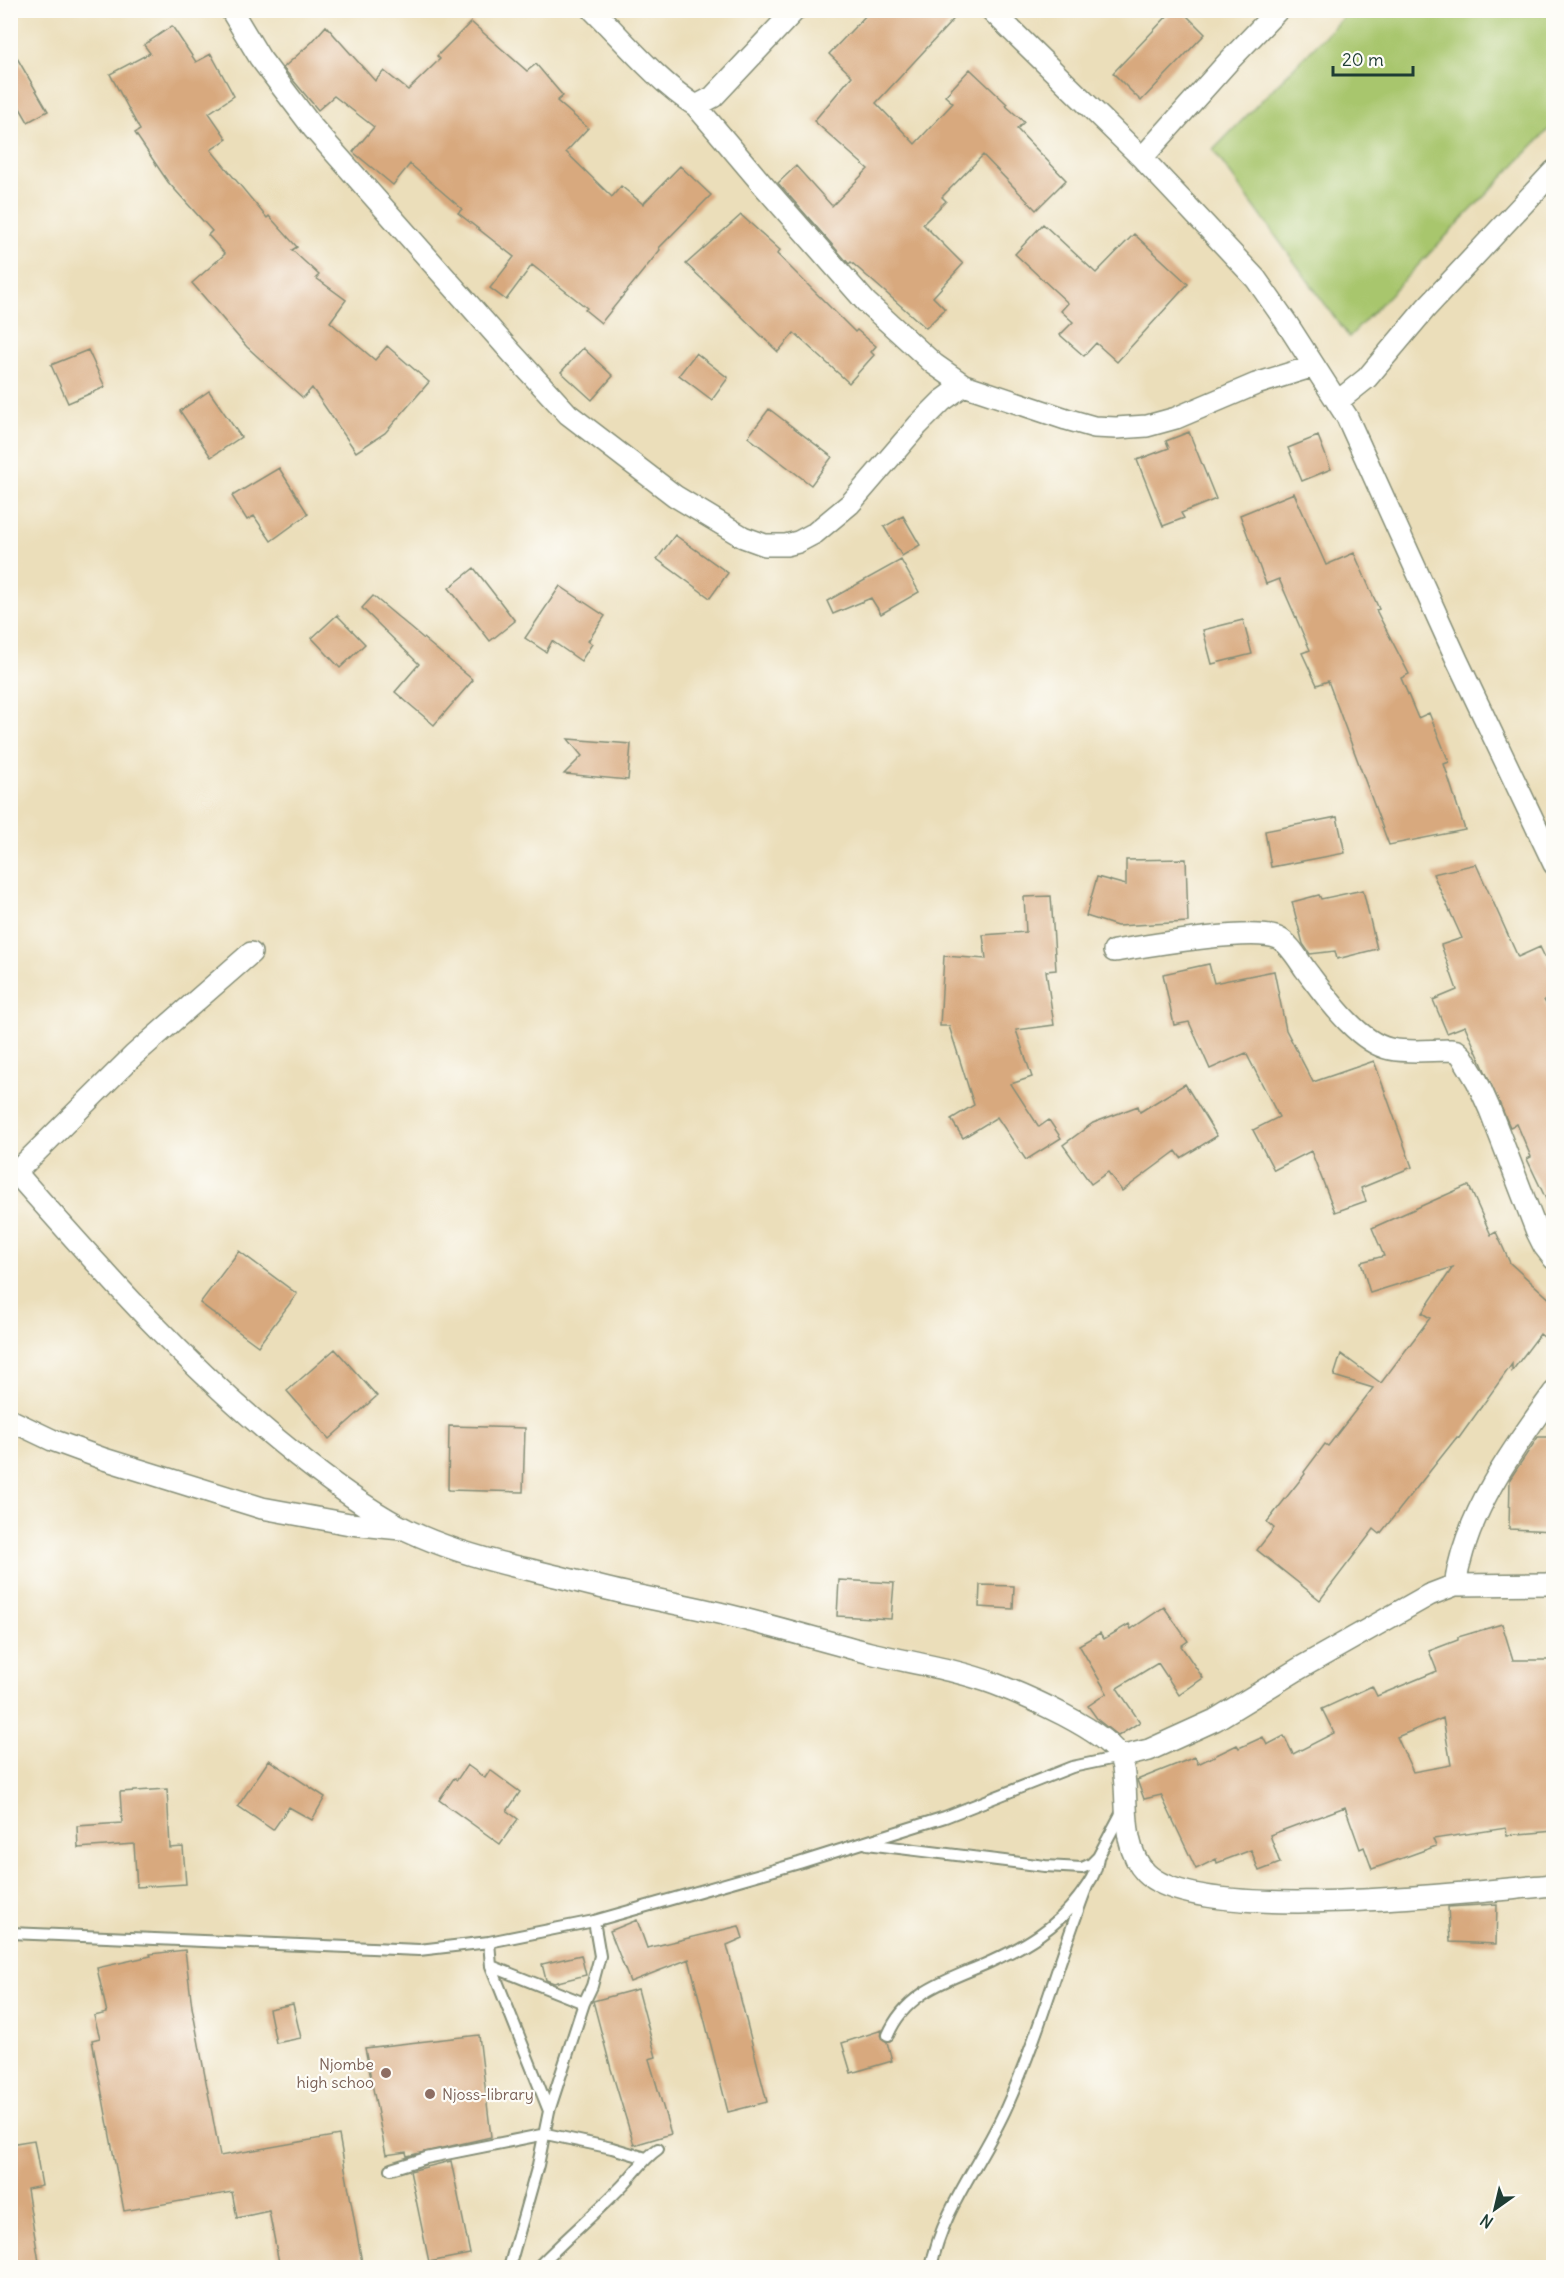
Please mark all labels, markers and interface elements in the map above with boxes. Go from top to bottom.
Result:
scale bar [1333,39,1412,77]
text: 20 m [1342,48,1384,71]
place label: Njombe high schoo [297,2054,374,2092]
marker: Njombe high schoo [379,2066,393,2080]
place label: Njoss-library [442,2084,534,2104]
marker: Njoss-library [423,2087,437,2101]
north arrow [1465,2179,1525,2239]
text: N [1476,2210,1497,2233]

